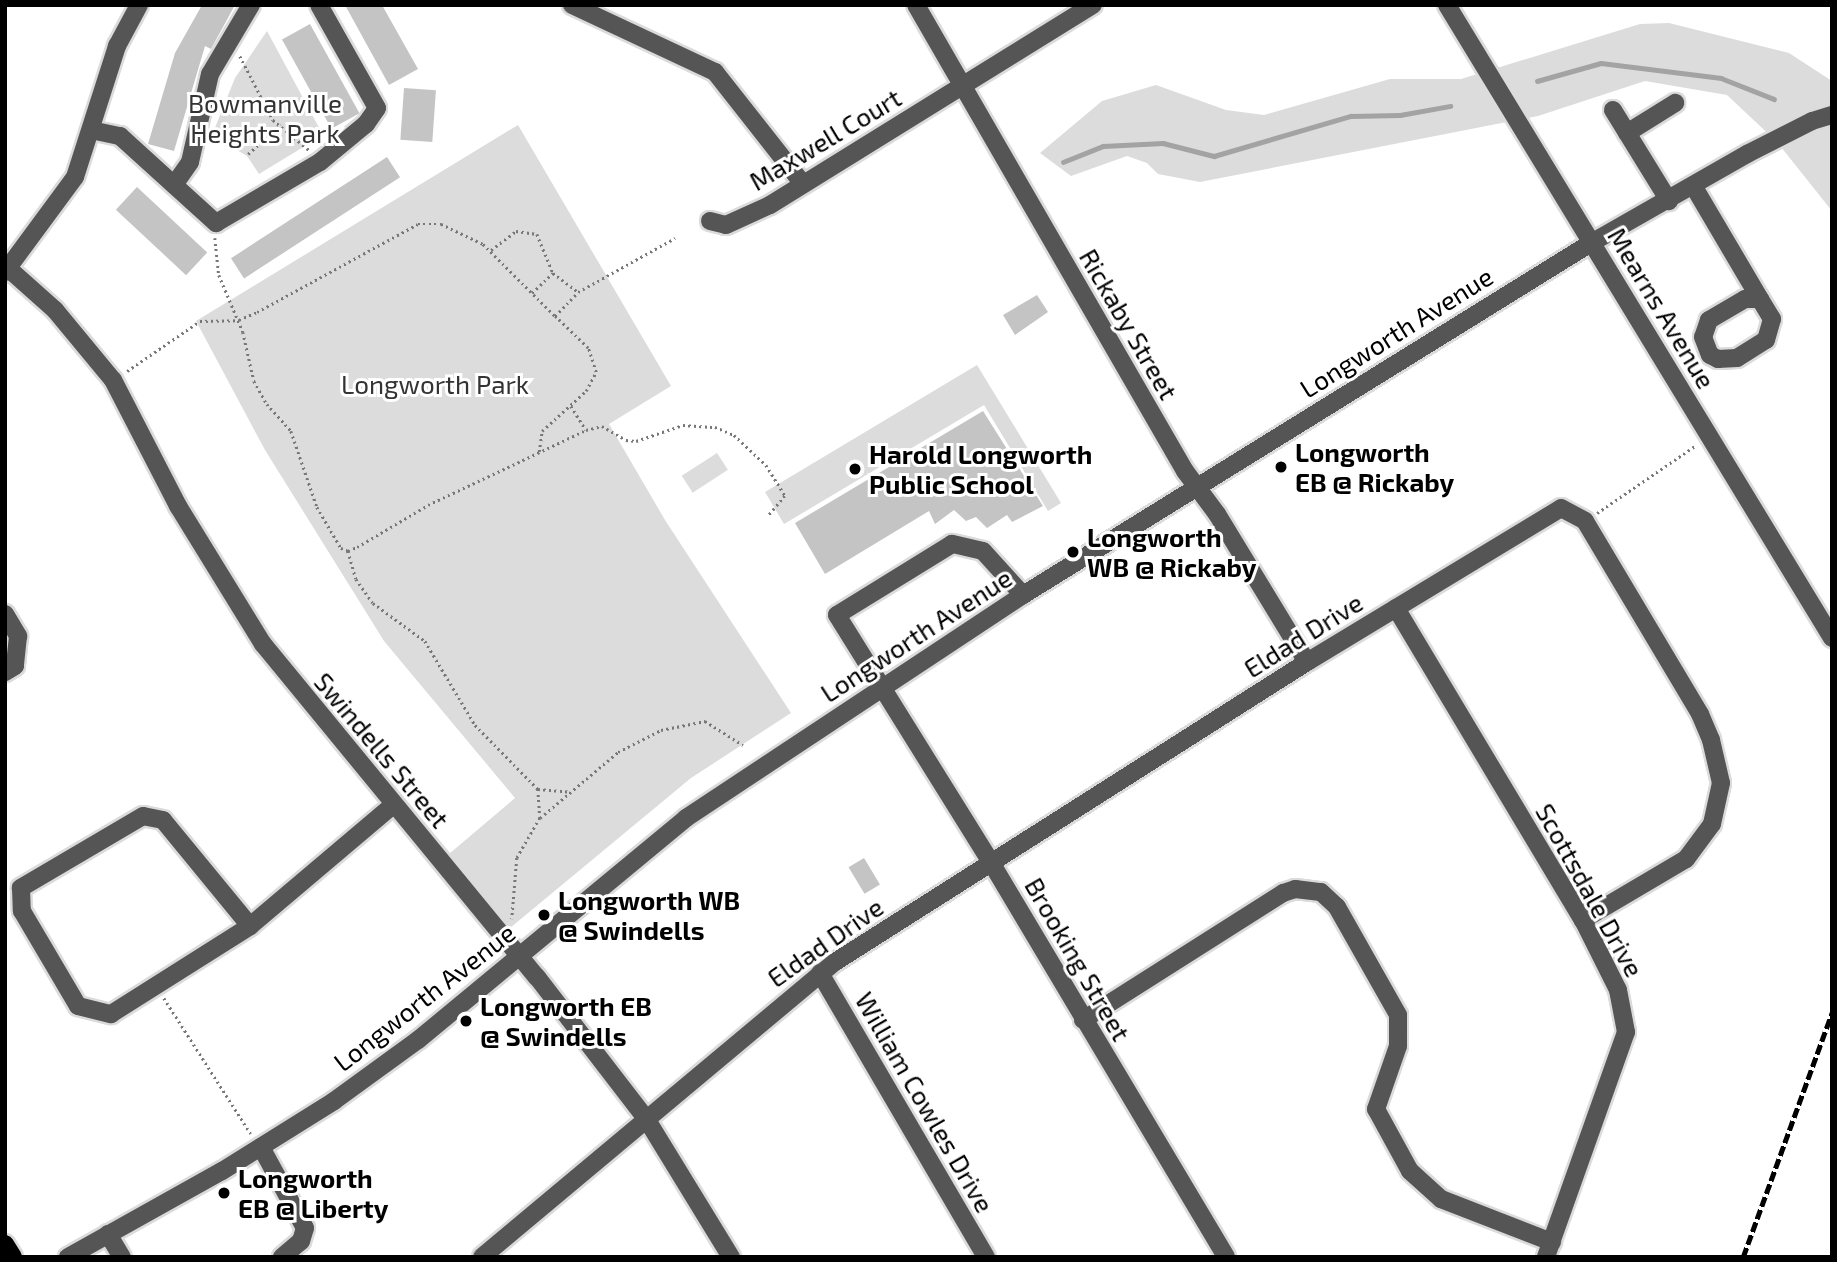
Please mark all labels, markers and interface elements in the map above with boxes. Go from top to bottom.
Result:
street label: Maxwell Court [743,81,907,197]
park label: Bowmanville Heights Park [188,87,342,148]
street label: Mearns Avenue [1602,222,1722,394]
street label: Rickaby Street [1073,243,1185,405]
street label: Longworth Avenue [1294,260,1498,404]
park label: Longworth Park [341,368,529,400]
place label: Longworth EB @ Rickaby [1295,436,1454,498]
place label: Harold Longworth Public School [869,438,1092,500]
marker: Longworth EB @ Rickaby [1273,459,1289,475]
marker: Harold Longworth Public School [847,461,863,477]
place label: Longworth WB @ Rickaby [1087,521,1257,582]
marker: Longworth WB @ Rickaby [1065,544,1081,560]
street label: Longworth Avenue [814,561,1018,709]
street label: Eldad Drive [1238,586,1368,684]
street label: Swindells Street [308,666,456,834]
street label: Scottsdale Drive [1530,798,1650,982]
street label: Brooking Street [1019,872,1137,1046]
place label: Longworth WB @ Swindells [558,884,740,946]
street label: Eldad Drive [761,891,889,993]
marker: Longworth WB @ Swindells [536,907,552,923]
street label: Longworth Avenue [327,916,521,1078]
street label: William Cowles Drive [849,986,1001,1218]
place label: Longworth EB @ Swindells [480,990,652,1052]
marker: Longworth EB @ Swindells [458,1013,474,1029]
place label: Longworth EB @ Liberty [238,1162,388,1224]
marker: Longworth EB @ Liberty [216,1185,232,1201]

